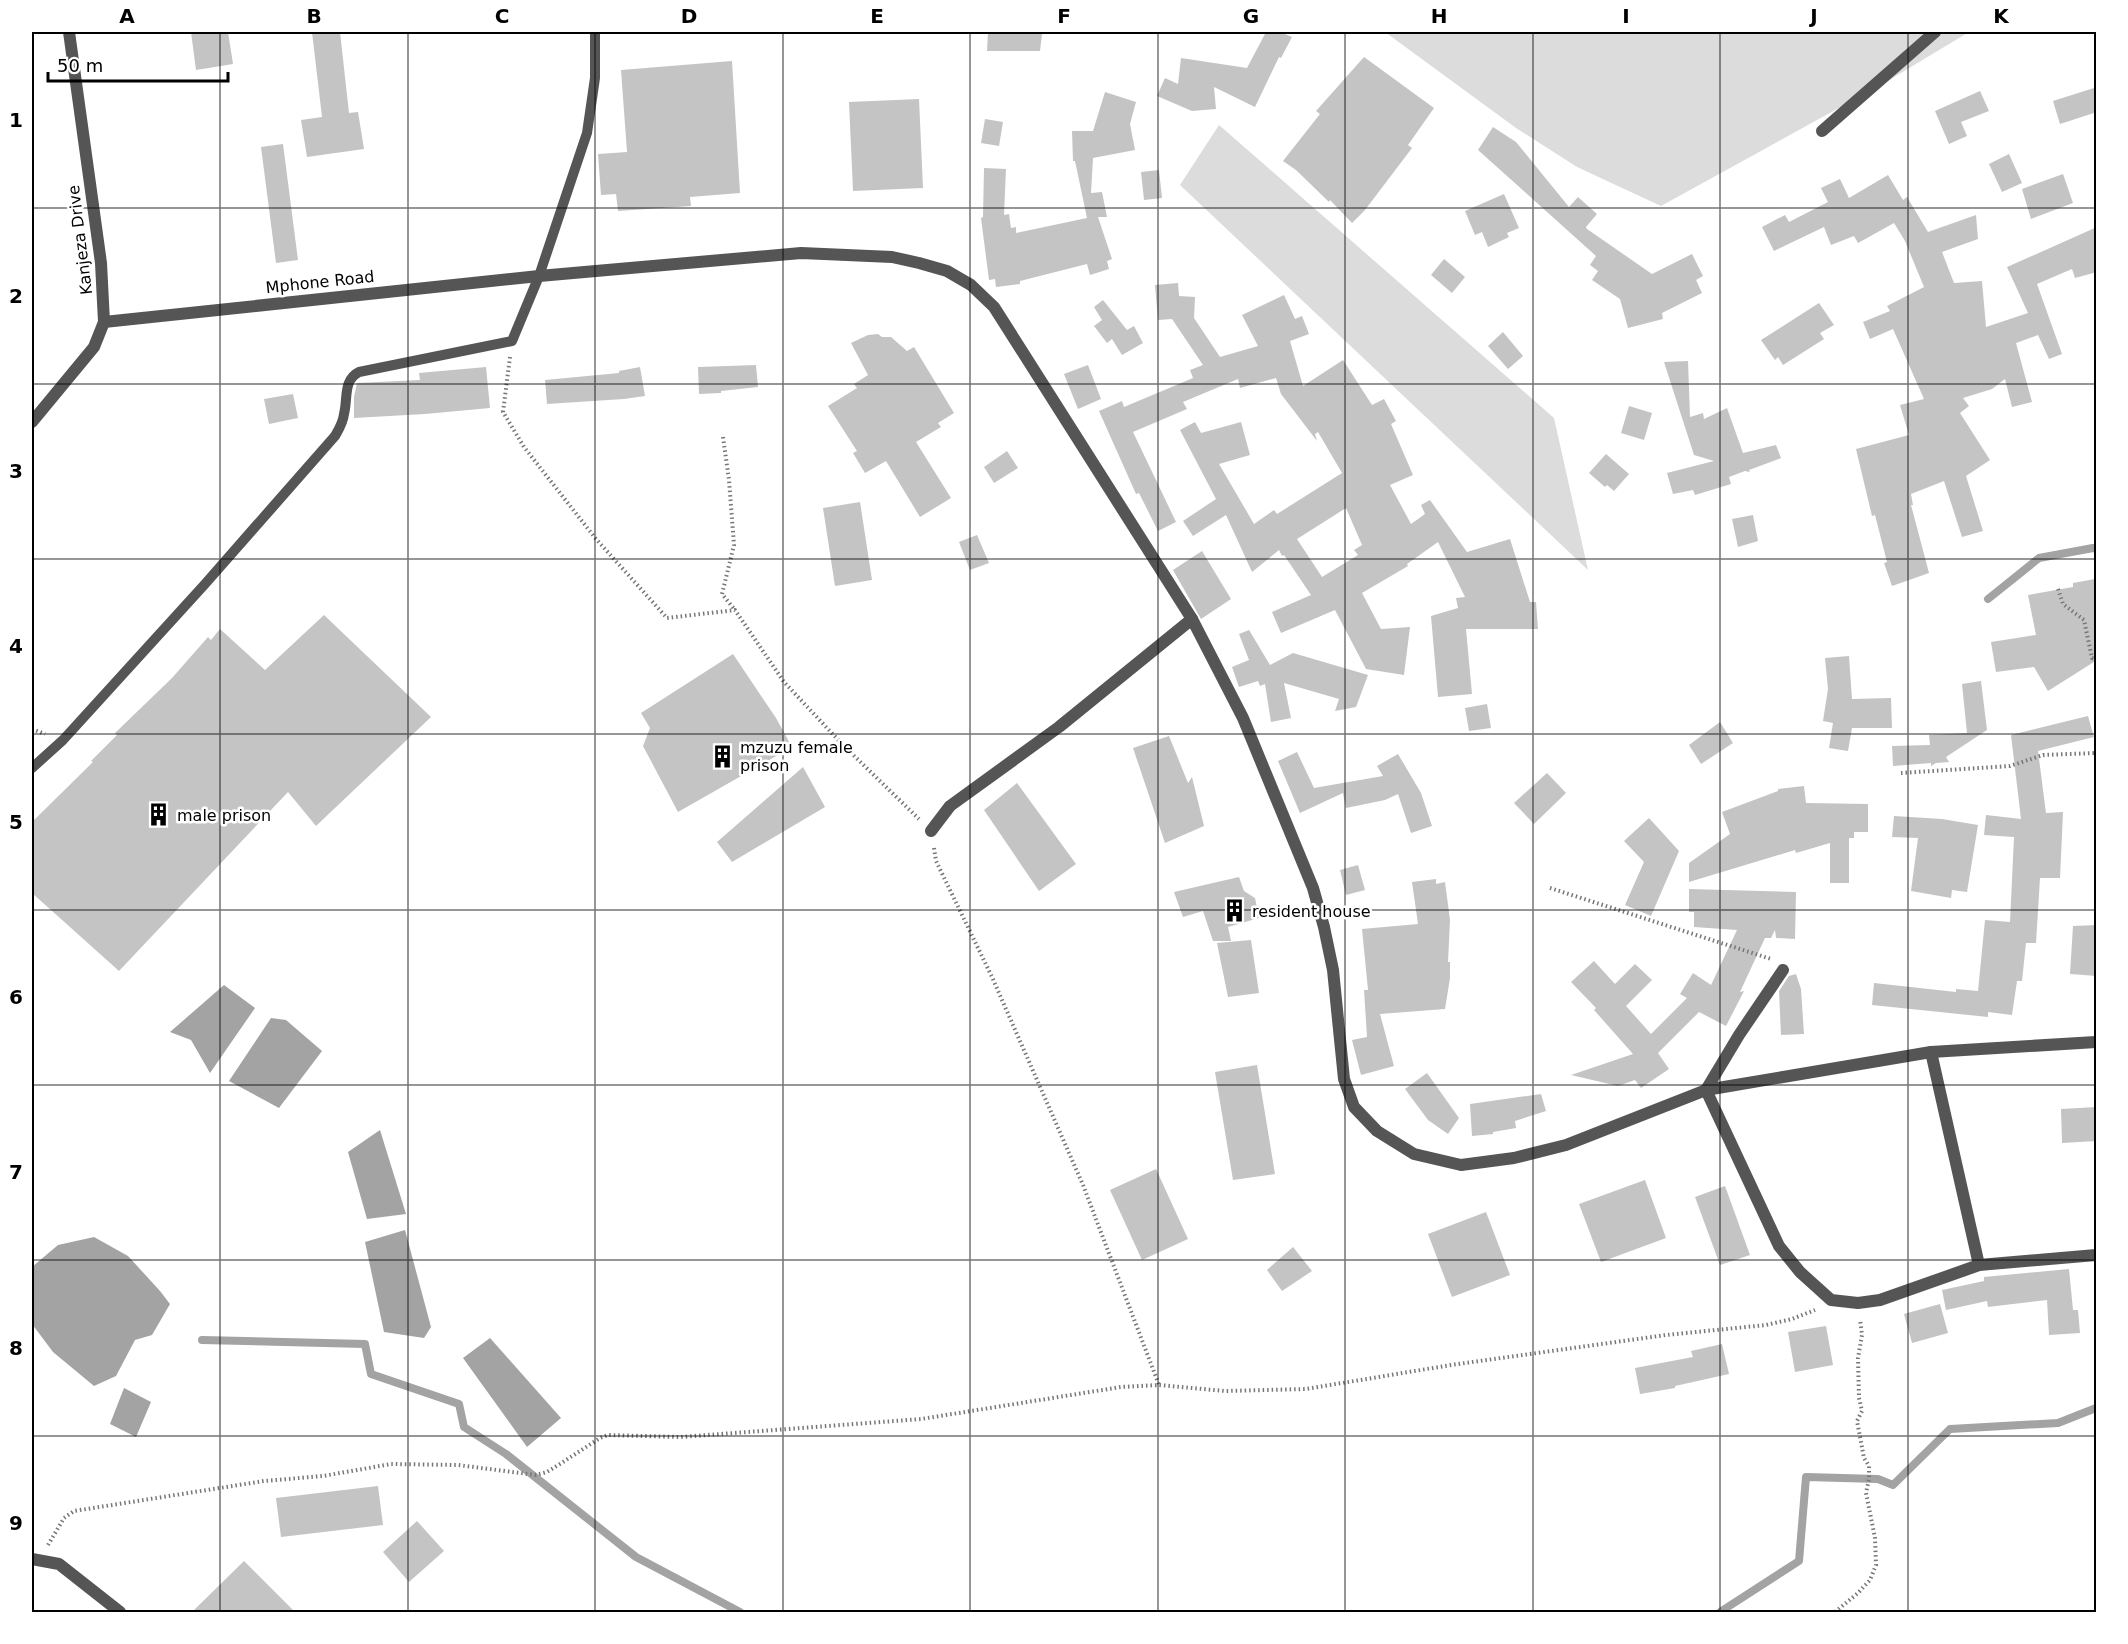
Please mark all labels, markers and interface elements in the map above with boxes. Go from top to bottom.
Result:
text: A [119,4,135,28]
text: B [306,4,322,28]
text: C [495,4,509,28]
text: D [681,4,697,28]
text: E [870,4,884,28]
text: F [1057,4,1071,28]
text: G [1243,4,1259,28]
text: H [1431,4,1447,28]
text: I [1622,4,1630,28]
text: J [1808,4,1818,28]
text: K [1993,4,2010,28]
scale bar [48,45,228,83]
text: 50 m [57,55,103,76]
text: 1 [9,108,23,132]
street label: Kanjeza Drive [64,184,96,296]
street label: Mphone Road [265,267,375,297]
text: 2 [9,284,23,308]
text: 3 [9,459,23,483]
text: 4 [9,634,23,658]
place label: mzuzu female prison [740,738,853,775]
building icon: mzuzu female prison [709,743,735,769]
building icon: male prison [146,802,172,828]
place label: male prison [177,806,271,825]
text: 5 [9,810,23,834]
building icon: resident house [1221,898,1247,924]
place label: resident house [1252,902,1371,921]
text: 6 [9,985,23,1009]
text: 7 [9,1160,23,1184]
text: 8 [9,1336,23,1360]
text: 9 [9,1511,23,1535]

